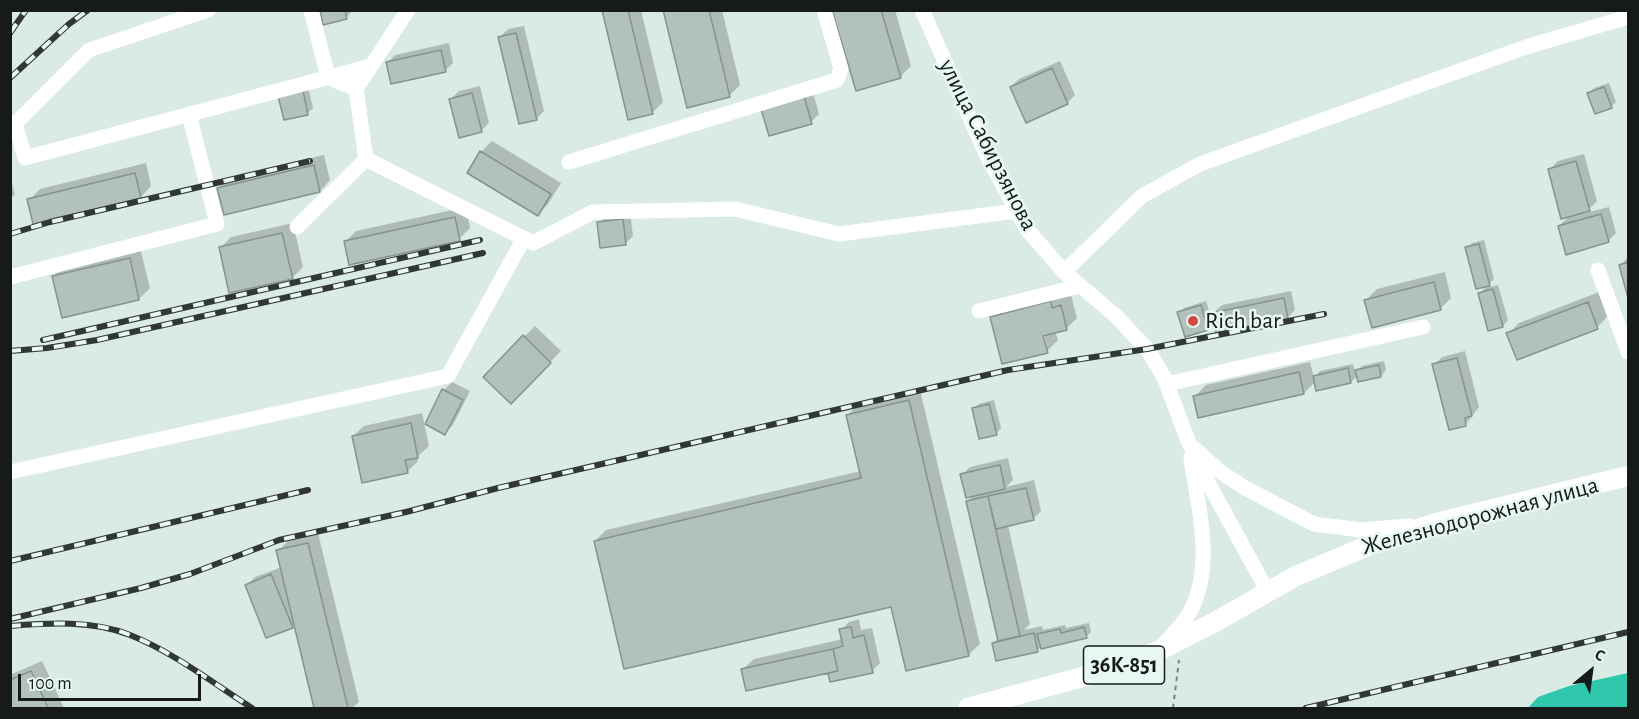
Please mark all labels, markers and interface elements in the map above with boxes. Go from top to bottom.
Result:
street label: улица Сабирзянова [932,55,1044,235]
place label: Rich bar [1205,307,1281,335]
marker: Rich bar [1186,314,1200,328]
street label: Железнодорожная улица [1358,470,1602,562]
north arrow [1561,641,1621,701]
road number: 36К-851 [1084,646,1164,684]
text: С [1592,646,1607,664]
scale bar [21,662,204,700]
text: 100 m [29,675,72,693]

